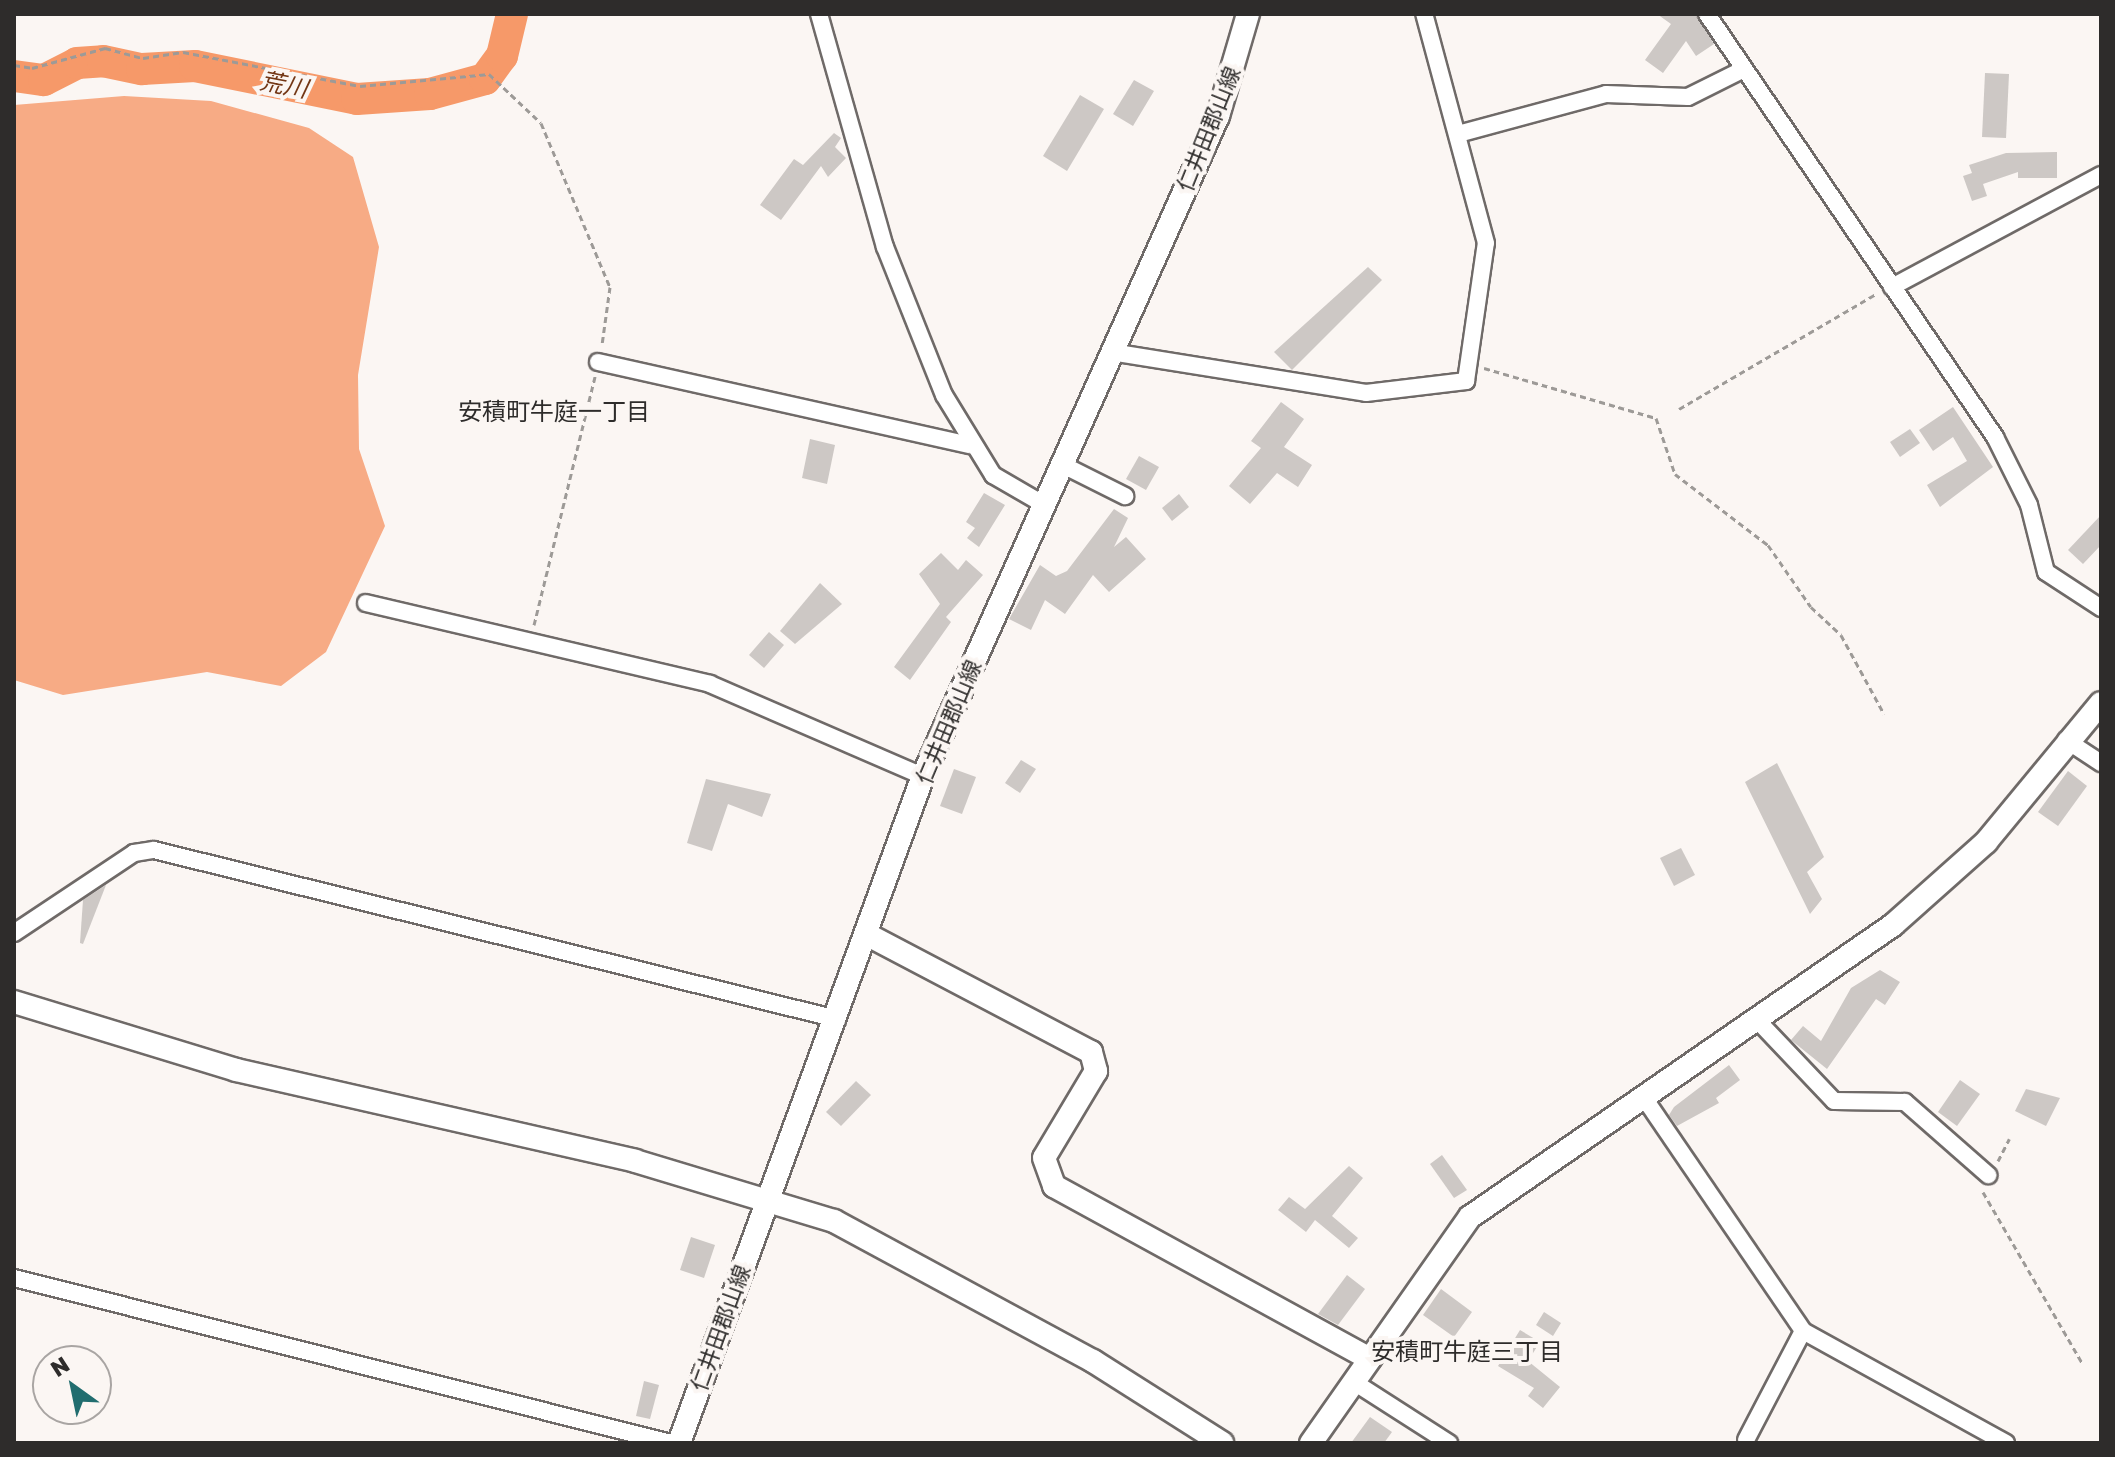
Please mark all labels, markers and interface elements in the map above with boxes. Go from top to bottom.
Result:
street label: 仁井田郡山線 [1171,63,1245,195]
water label: 荒川 [258,65,310,103]
district label: 安積町牛庭一丁目 [458,397,650,425]
street label: 仁井田郡山線 [910,656,986,788]
street label: 仁井田郡山線 [685,1261,755,1395]
district label: 安積町牛庭三丁目 [1371,1337,1563,1365]
north arrow [32,1345,112,1425]
text: N [45,1350,74,1382]

